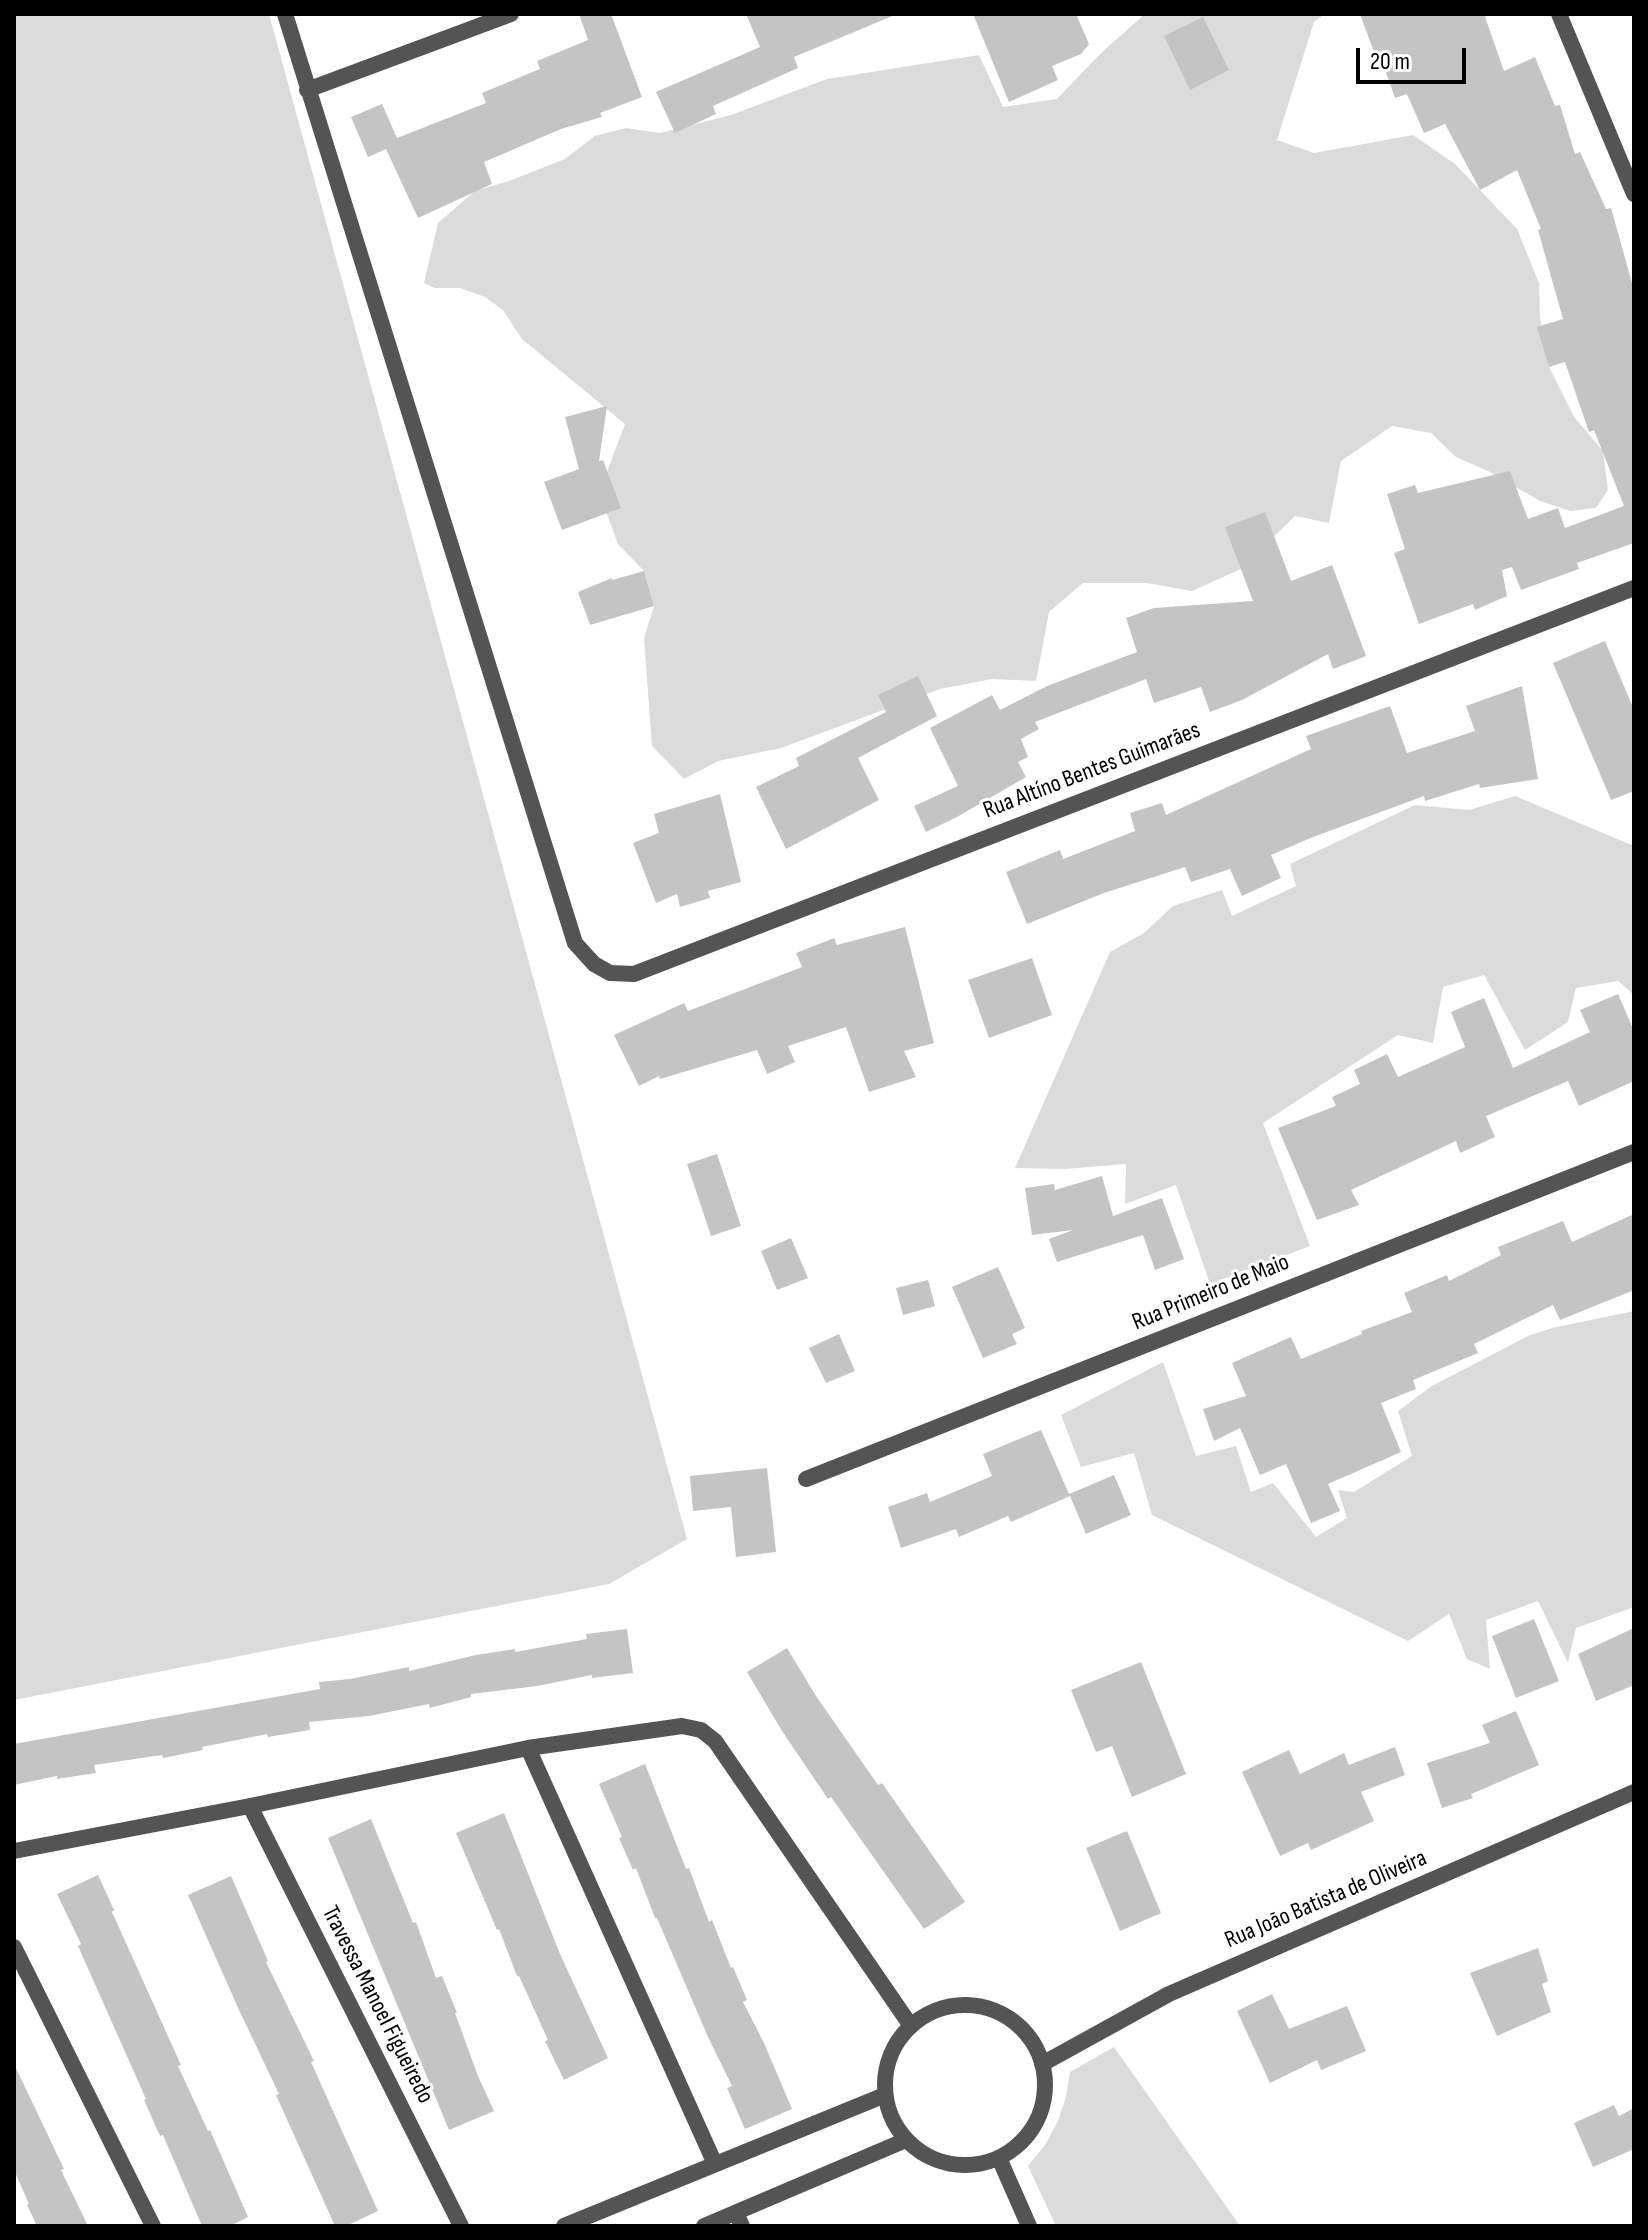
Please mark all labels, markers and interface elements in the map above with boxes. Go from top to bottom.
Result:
scale bar [1360,32,1470,82]
text: 20 m [1370,47,1410,76]
street label: Rua Altíno Bentes Guimarães [979,716,1205,826]
street label: Rua Primeiro de Maio [1128,1248,1294,1338]
street label: Rua João Batista de Oliveira [1221,1844,1431,1956]
street label: Travessa Manoel Figueiredo [315,1902,439,2108]

